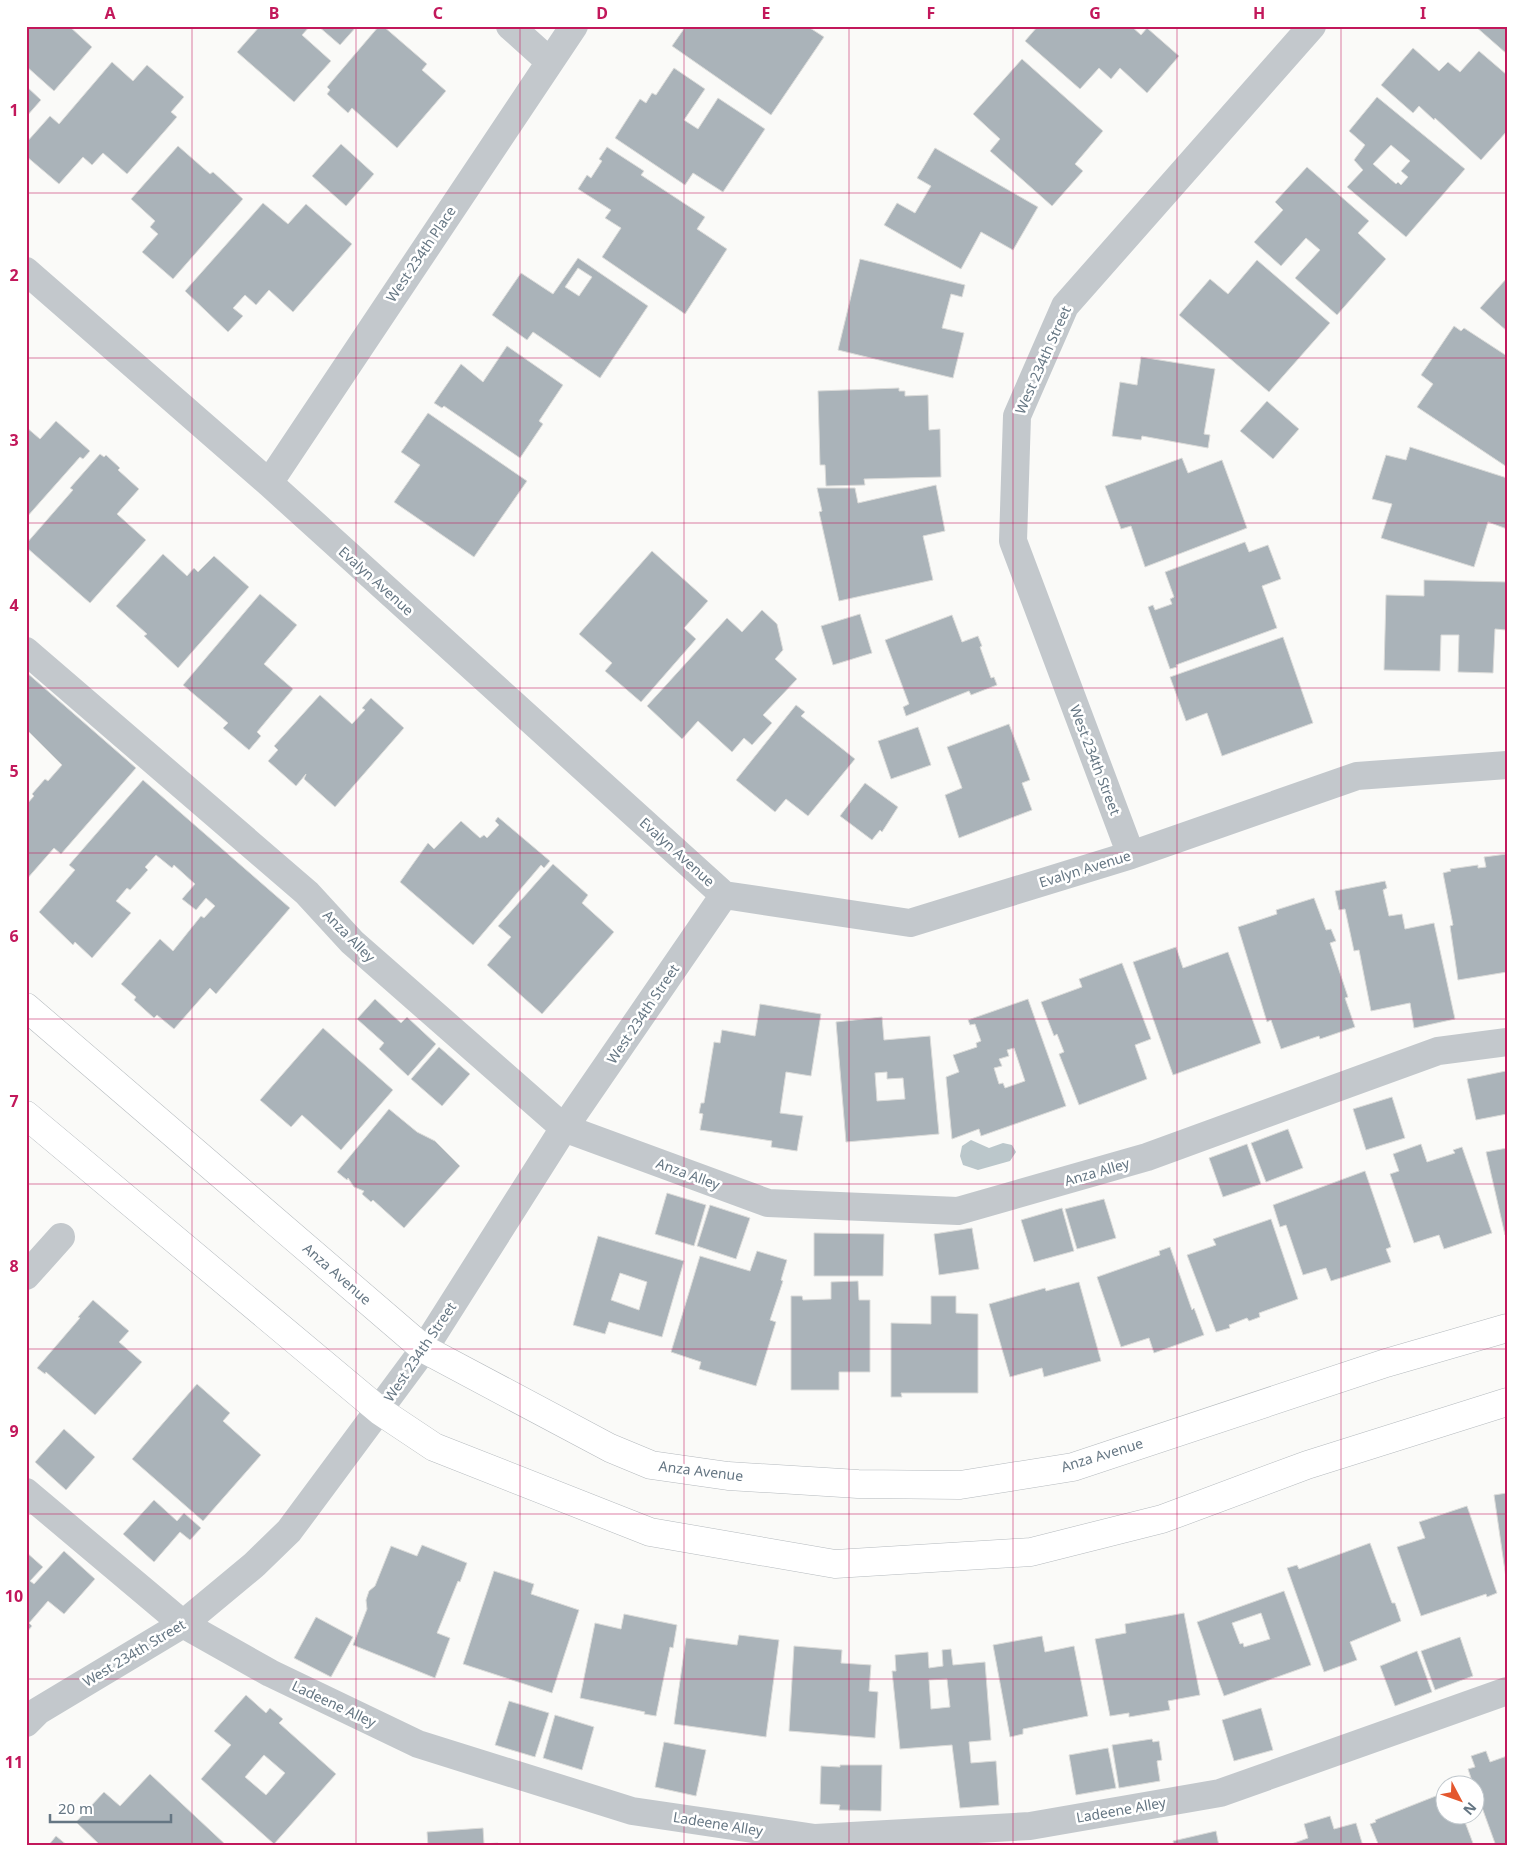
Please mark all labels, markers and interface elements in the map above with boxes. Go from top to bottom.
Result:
text: A [104,2,116,24]
text: B [269,2,279,24]
text: C [433,2,443,24]
text: D [596,2,608,24]
text: E [762,2,771,24]
text: F [927,2,935,24]
text: G [1089,2,1101,24]
text: H [1253,2,1265,24]
text: I [1420,2,1426,24]
text: 1 [9,99,19,121]
street label: West 234th Place [381,202,460,305]
text: 2 [9,264,19,286]
street label: West 234th Street [1010,303,1075,417]
text: 3 [9,429,19,451]
street label: Evalyn Avenue [335,542,418,620]
text: 4 [9,594,19,616]
street label: West 234th Street [1066,702,1125,818]
text: 5 [9,760,19,782]
street label: Evalyn Avenue [636,813,719,891]
street label: Evalyn Avenue [1037,846,1133,891]
street label: Anza Alley [319,905,380,967]
text: 6 [9,925,19,947]
street label: West 234th Street [602,960,683,1067]
text: 7 [9,1090,19,1112]
street label: Anza Alley [654,1153,724,1194]
street label: Anza Alley [1062,1153,1132,1190]
street label: Anza Avenue [299,1239,376,1309]
text: 8 [9,1255,19,1277]
street label: West 234th Street [379,1298,460,1405]
text: 9 [9,1420,19,1442]
street label: Anza Avenue [1059,1433,1145,1476]
street label: Anza Avenue [658,1456,744,1485]
text: 10 [5,1585,23,1607]
street label: West 234th Street [79,1614,189,1691]
street label: Ladeene Alley [289,1676,380,1732]
text: 11 [5,1751,23,1773]
north arrow [1436,1774,1486,1824]
scale bar [50,1792,171,1824]
street label: Ladeene Alley [1075,1792,1168,1827]
text: 20 m [58,1798,93,1818]
text: N [1459,1798,1481,1819]
street label: Ladeene Alley [672,1807,765,1840]

